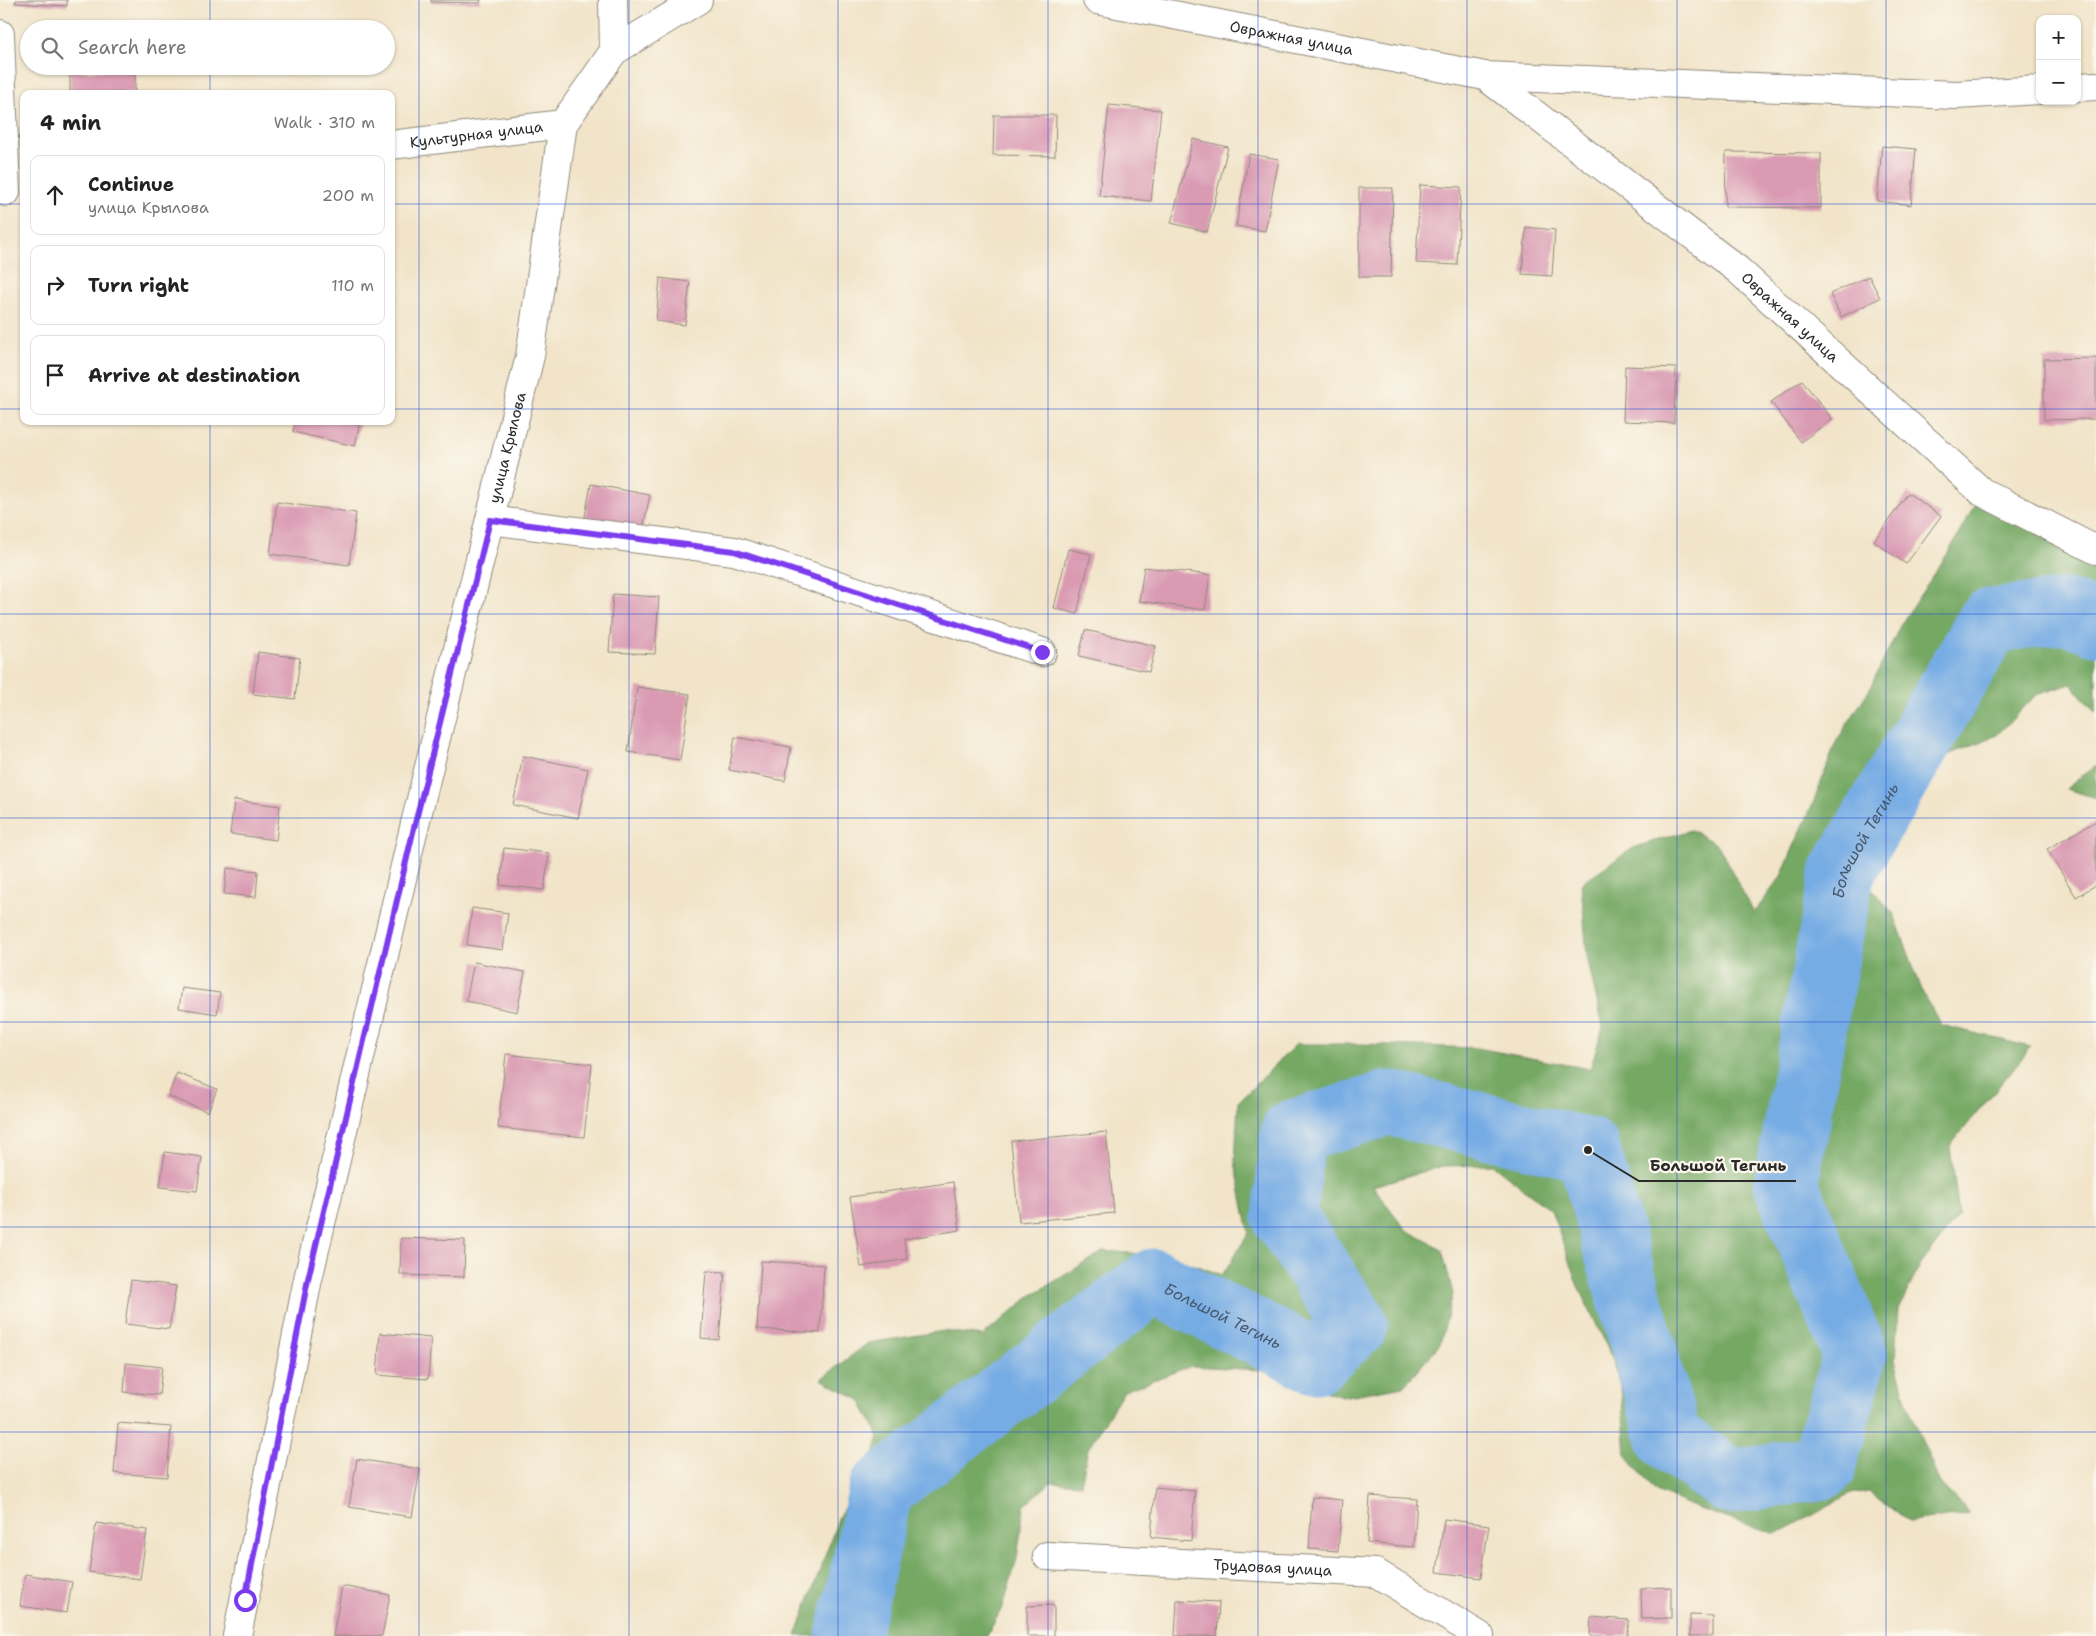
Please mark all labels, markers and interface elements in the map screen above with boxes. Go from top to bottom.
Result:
map controls [2036,15,2081,105]
button: + [2036,15,2081,60]
street label: Овражная улица [1228,16,1355,60]
search box [20,20,395,75]
icon: search [38,34,66,62]
text: Search here [78,35,187,60]
button: − [2036,60,2081,105]
text: 4 min [40,109,101,137]
text: Walk · 310 m [274,112,375,133]
street label: Культурная улица [409,116,545,153]
text: Continue [88,172,174,197]
icon: ahead [41,181,69,209]
text: 200 m [322,185,374,206]
text: улица Крылова [88,197,209,218]
street label: Овражная улица [1737,268,1843,367]
icon: right [41,271,69,299]
text: Turn right [88,273,189,298]
text: 110 m [331,275,374,296]
icon: arrive [41,361,69,389]
text: Arrive at destination [88,363,300,388]
street label: улица Крылова [484,389,531,505]
route end [1031,641,1054,664]
water label: Большой Тегинь [1827,779,1903,900]
callout: Большой Тегинь [1639,1150,1796,1181]
text: Большой Тегинь [1650,1155,1787,1176]
water label: Большой Тегинь [1160,1278,1285,1353]
street label: Трудовая улица [1213,1555,1333,1581]
route start [234,1589,257,1612]

